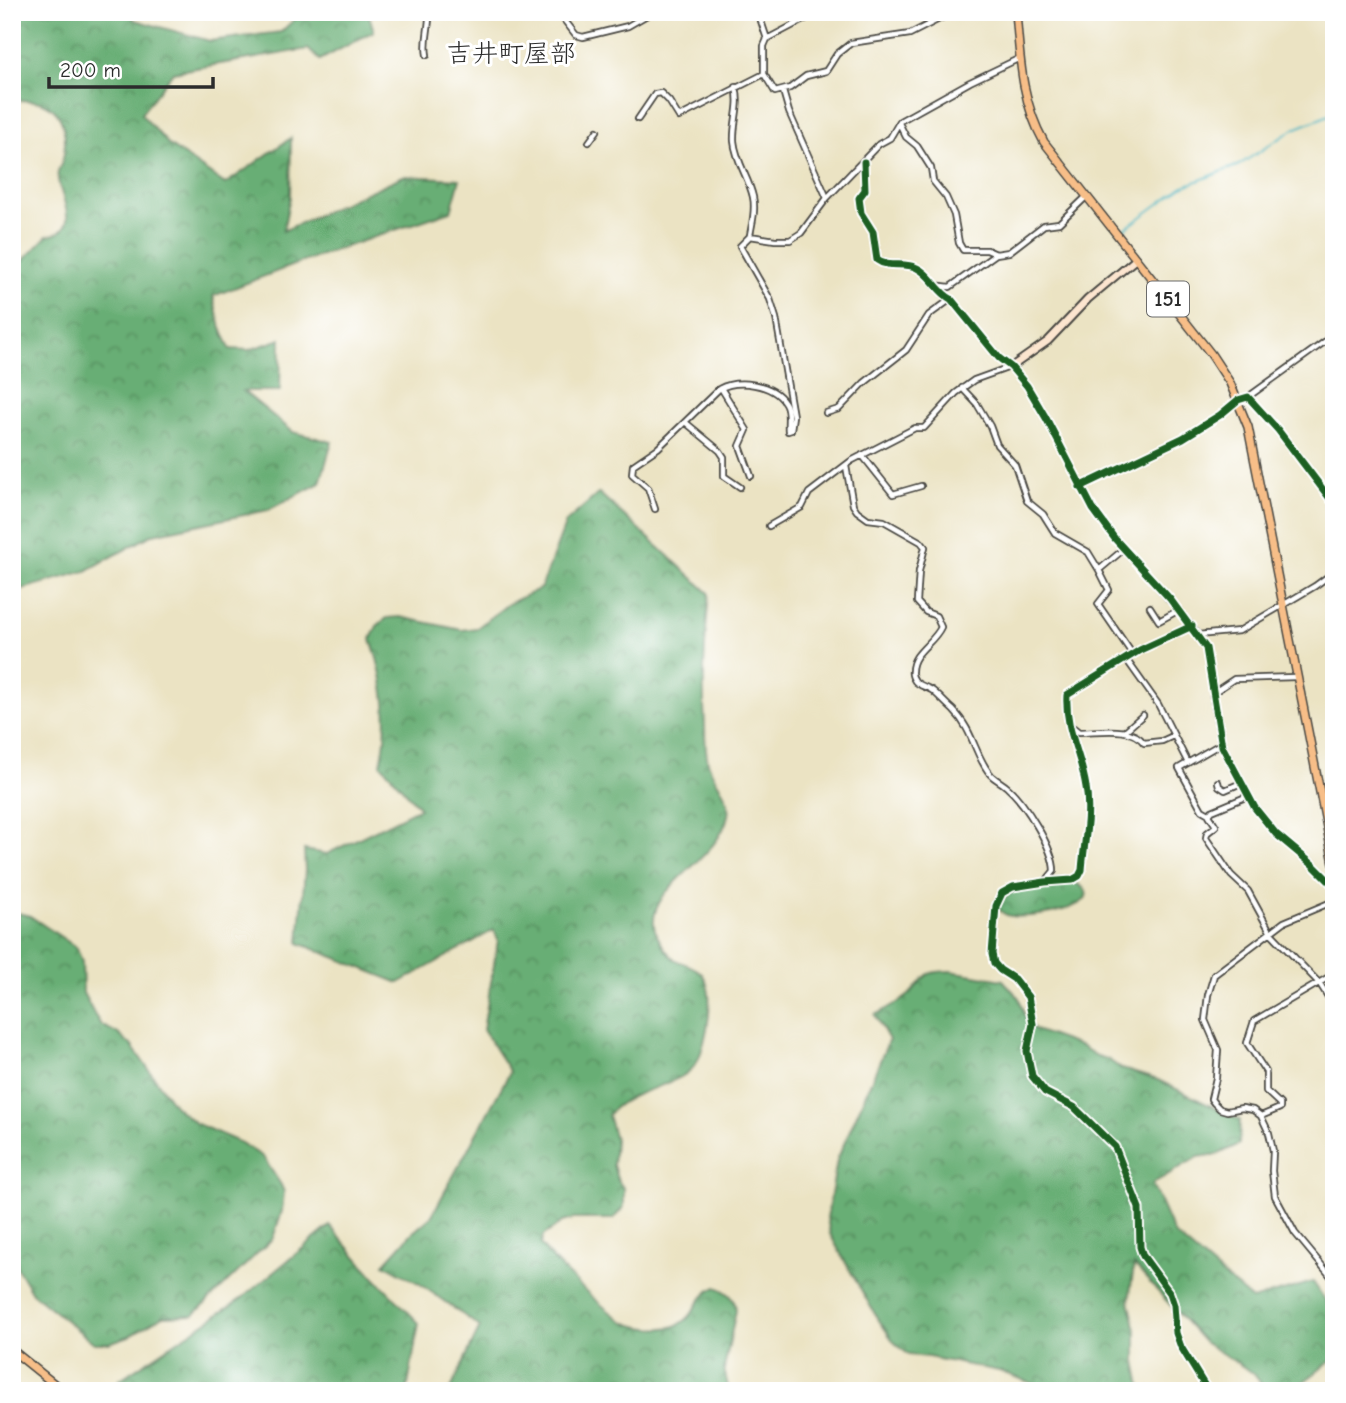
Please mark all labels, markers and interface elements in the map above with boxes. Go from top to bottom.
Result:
district label: 吉井町屋部 [446,39,576,69]
scale bar [49,46,214,90]
text: 200 m [60,58,121,82]
road number: 151 [1147,282,1189,316]

